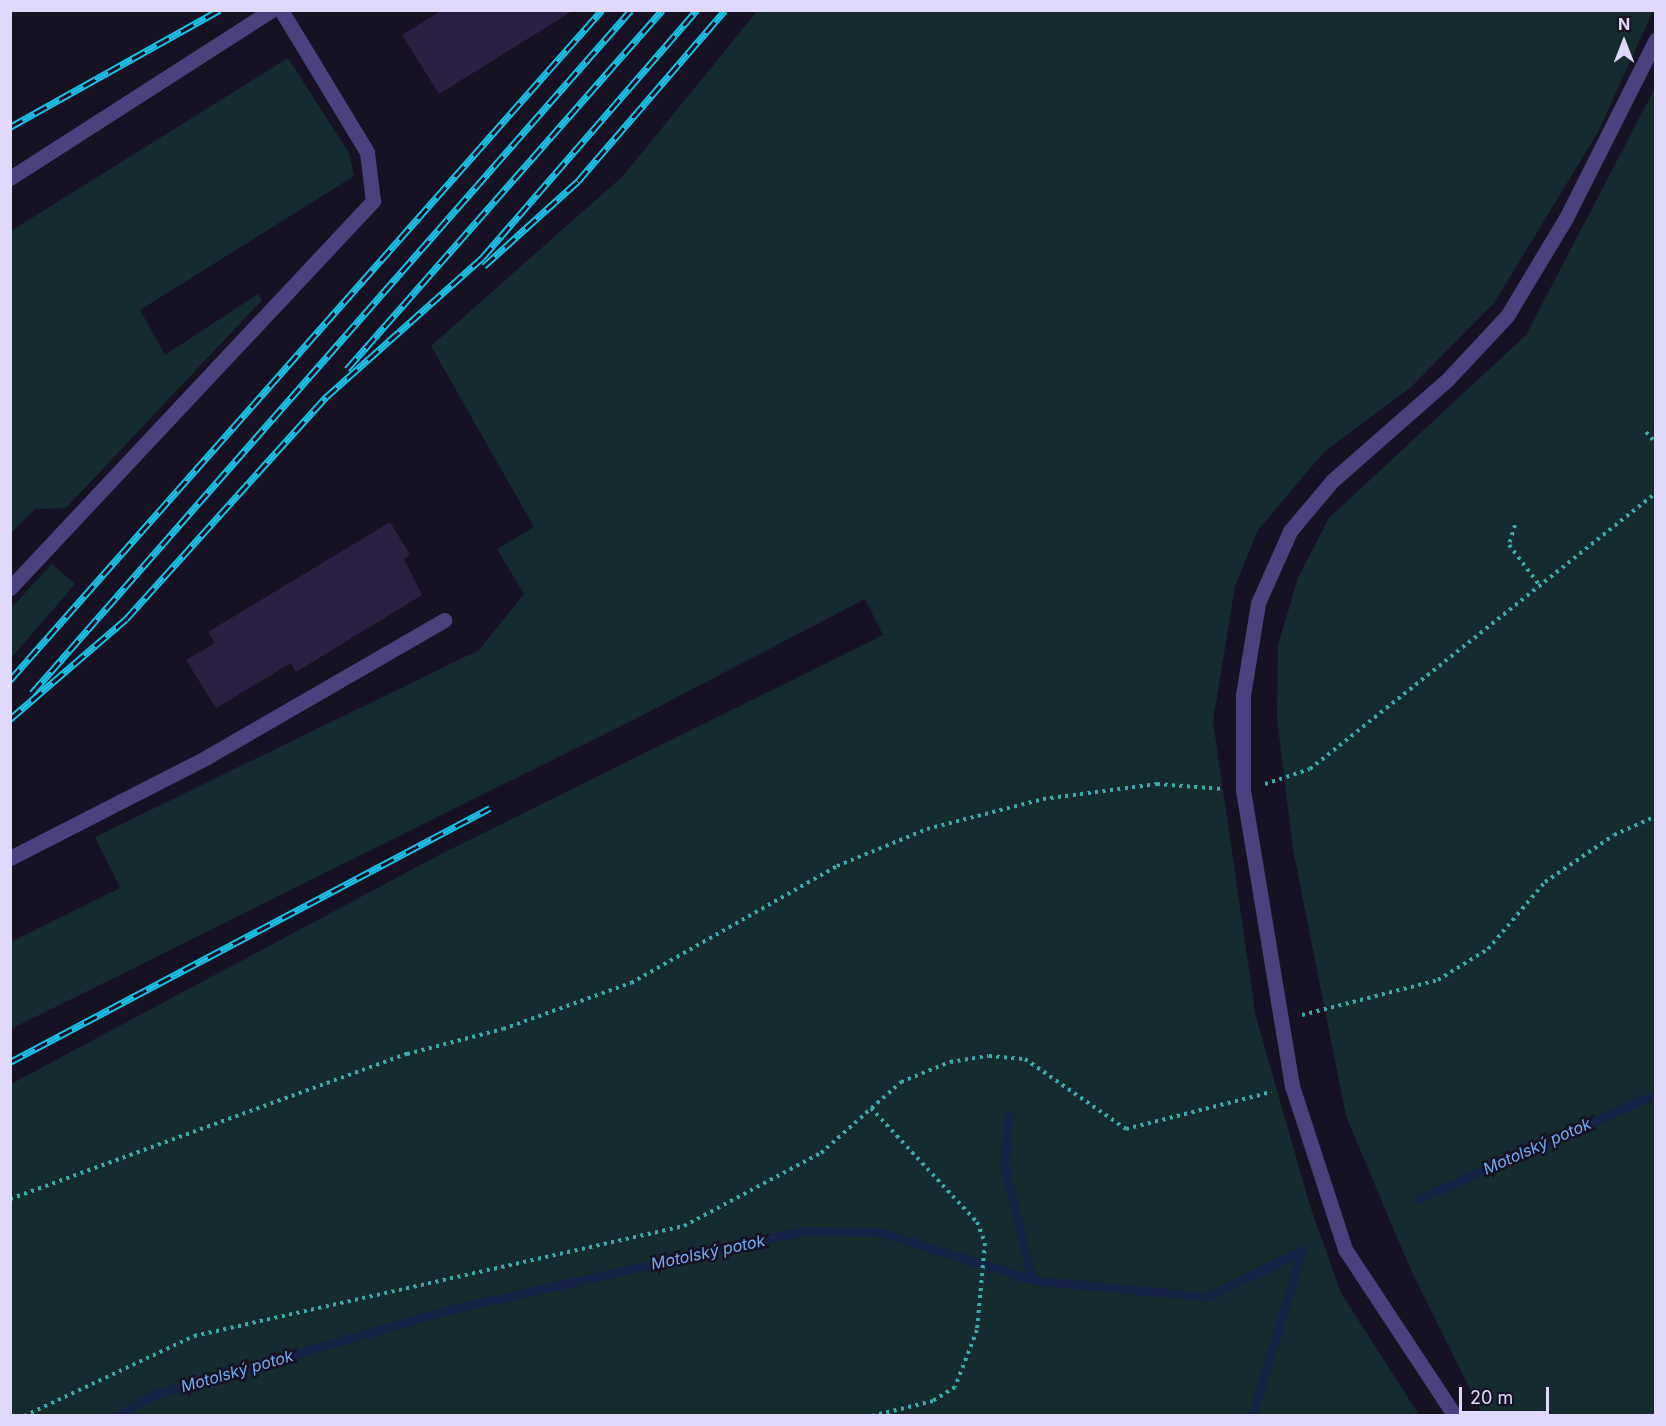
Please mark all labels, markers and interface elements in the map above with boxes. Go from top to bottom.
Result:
north arrow [1594,12,1654,72]
text: N [1618,14,1630,34]
water label: Motolský potok [1480,1114,1594,1178]
water label: Motolský potok [649,1231,767,1273]
water label: Motolský potok [178,1346,296,1396]
scale bar [1462,1375,1552,1413]
text: 20 m [1470,1387,1513,1408]

